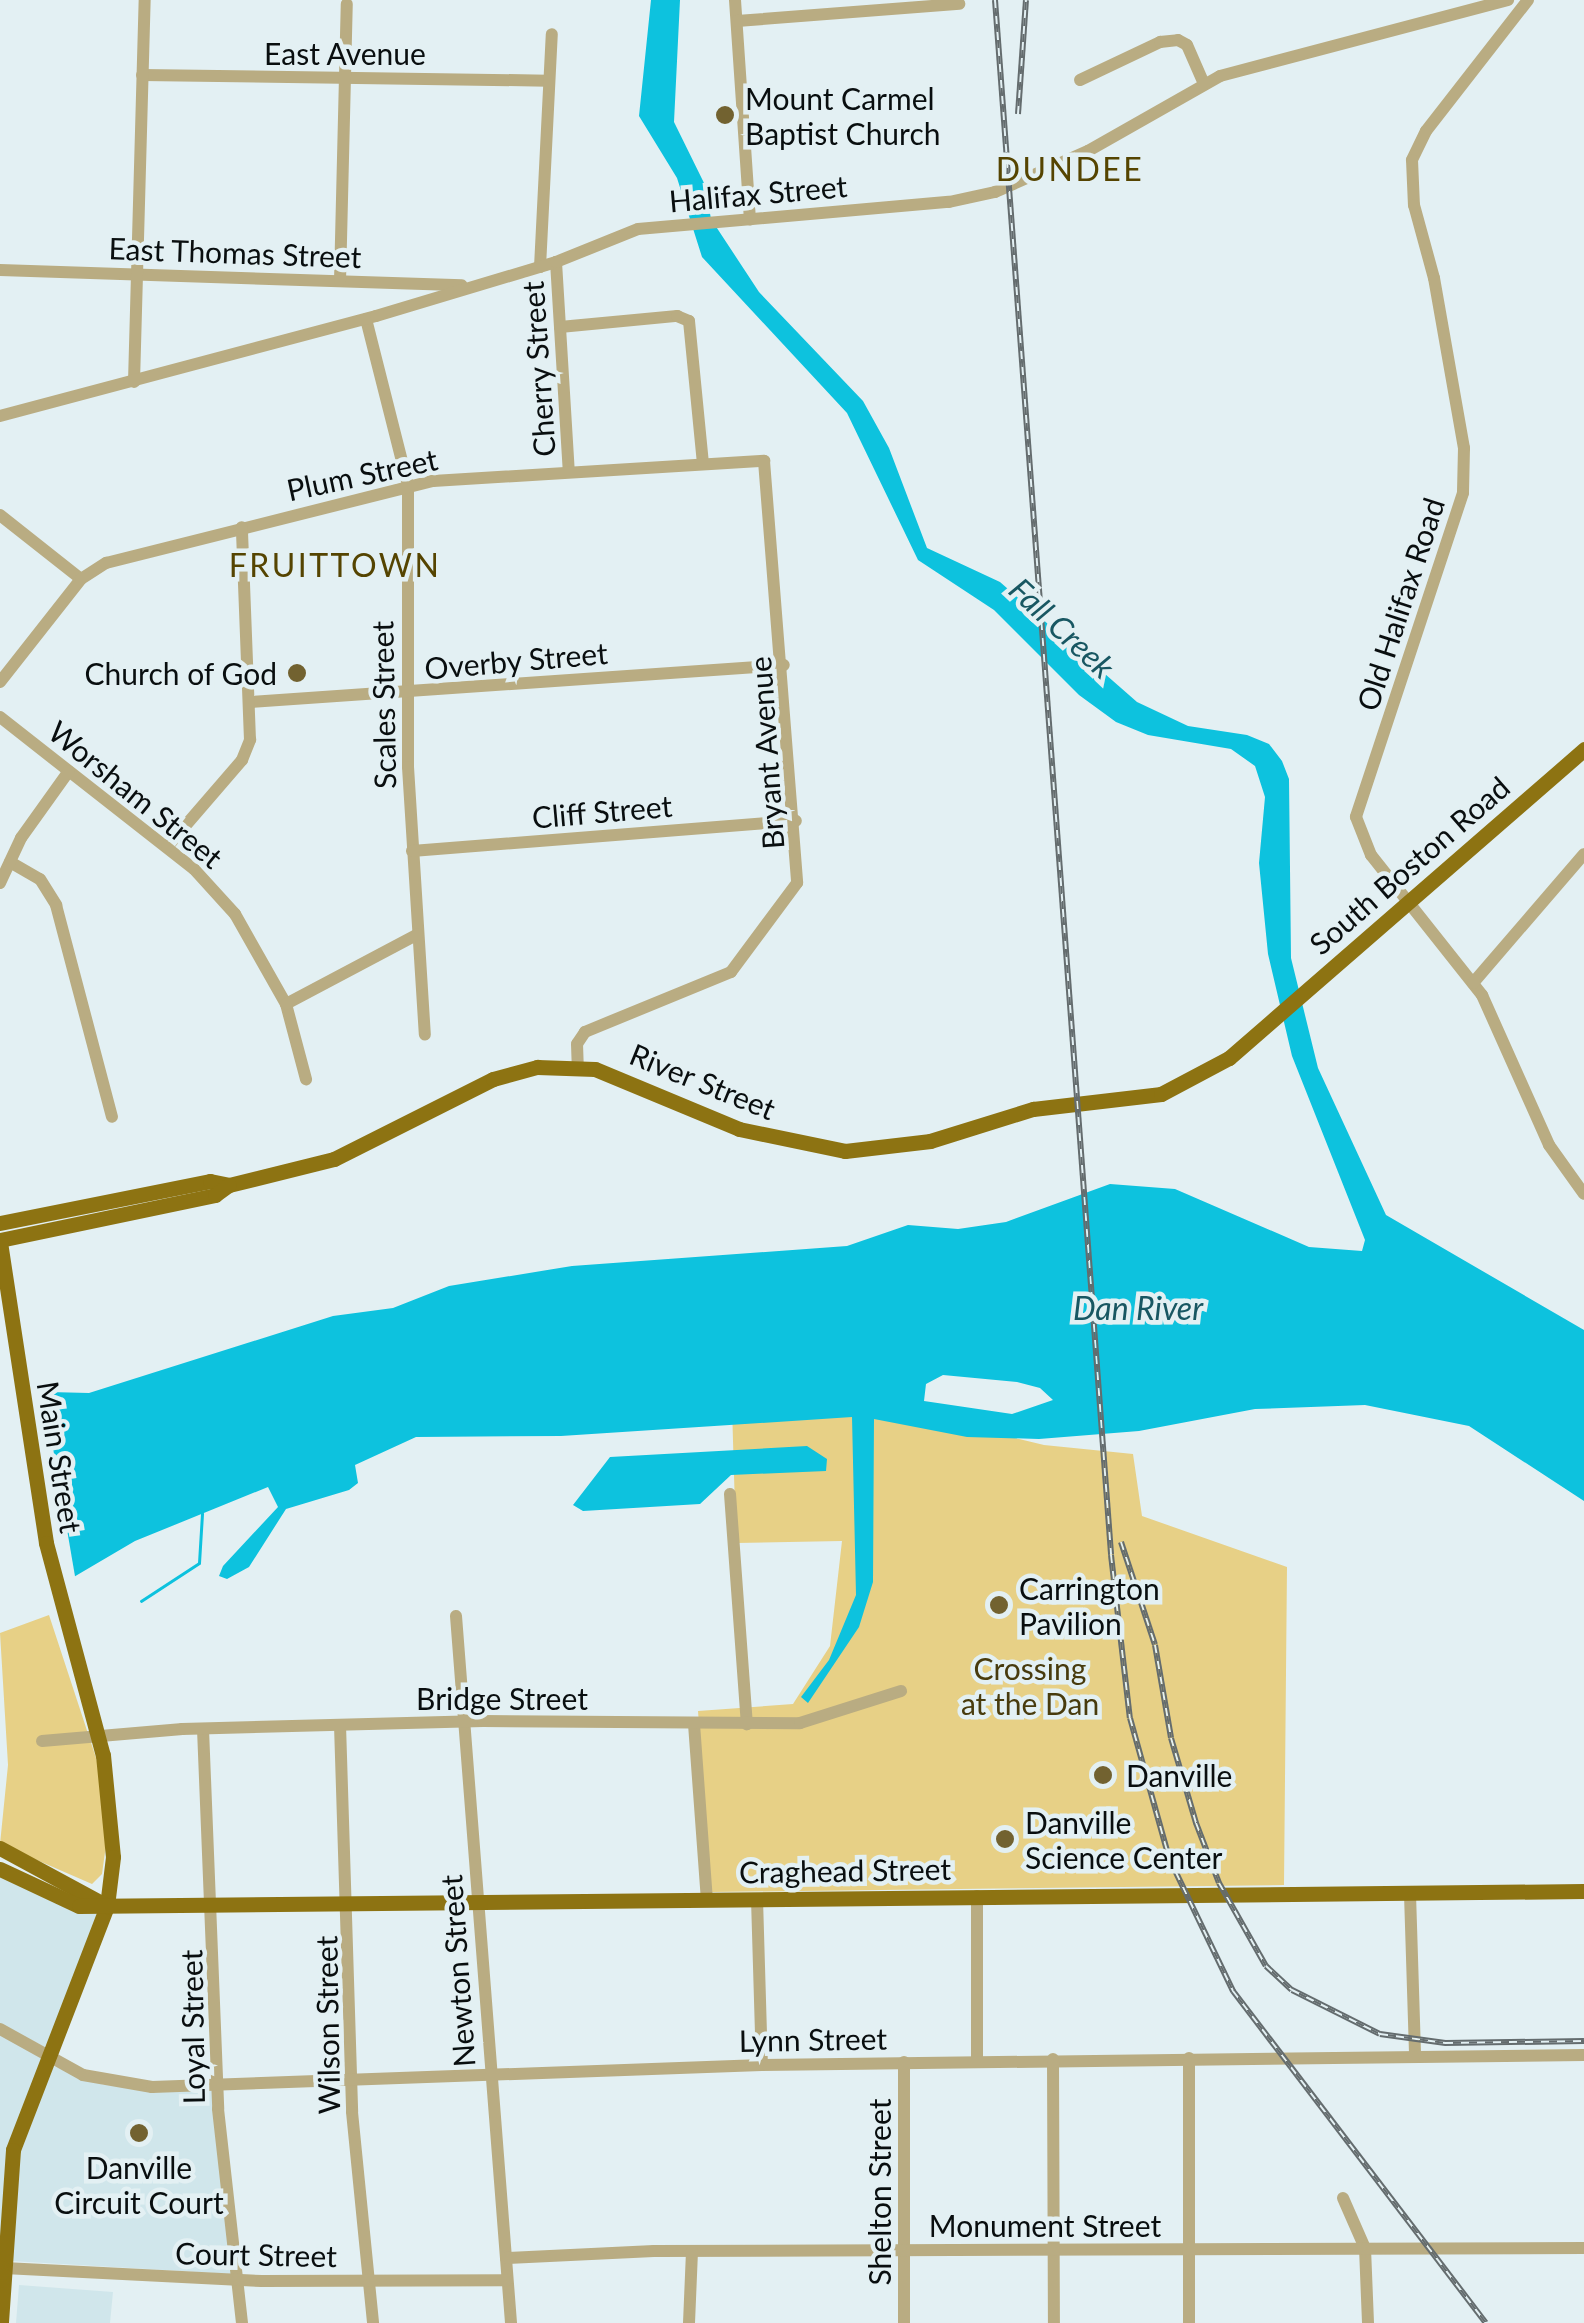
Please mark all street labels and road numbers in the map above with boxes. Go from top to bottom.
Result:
street label: East Avenue [264,35,426,71]
street label: Halifax Street [667,167,849,219]
street label: East Thomas Street [107,230,363,274]
street label: Cherry Street [514,280,562,458]
street label: Plum Street [283,440,441,508]
street label: Old Halifax Road [1349,493,1451,715]
street label: Scales Street [364,621,402,789]
street label: Overby Street [423,634,609,686]
street label: Bryant Avenue [741,655,791,851]
street label: Worsham Street [42,713,230,875]
street label: South Boston Road [1302,768,1516,962]
street label: Cliff Street [530,787,674,835]
street label: River Street [625,1035,781,1127]
street label: Main Street [30,1379,90,1535]
street label: Bridge Street [416,1680,588,1716]
street label: Craghead Street [739,1850,951,1890]
street label: Newton Street [432,1874,482,2068]
street label: Wilson Street [307,1935,347,2115]
street label: Loyal Street [173,1949,211,2105]
street label: Lynn Street [739,2020,887,2058]
street label: Shelton Street [861,2099,897,2285]
street label: Monument Street [929,2207,1161,2243]
street label: Court Street [175,2235,337,2273]

